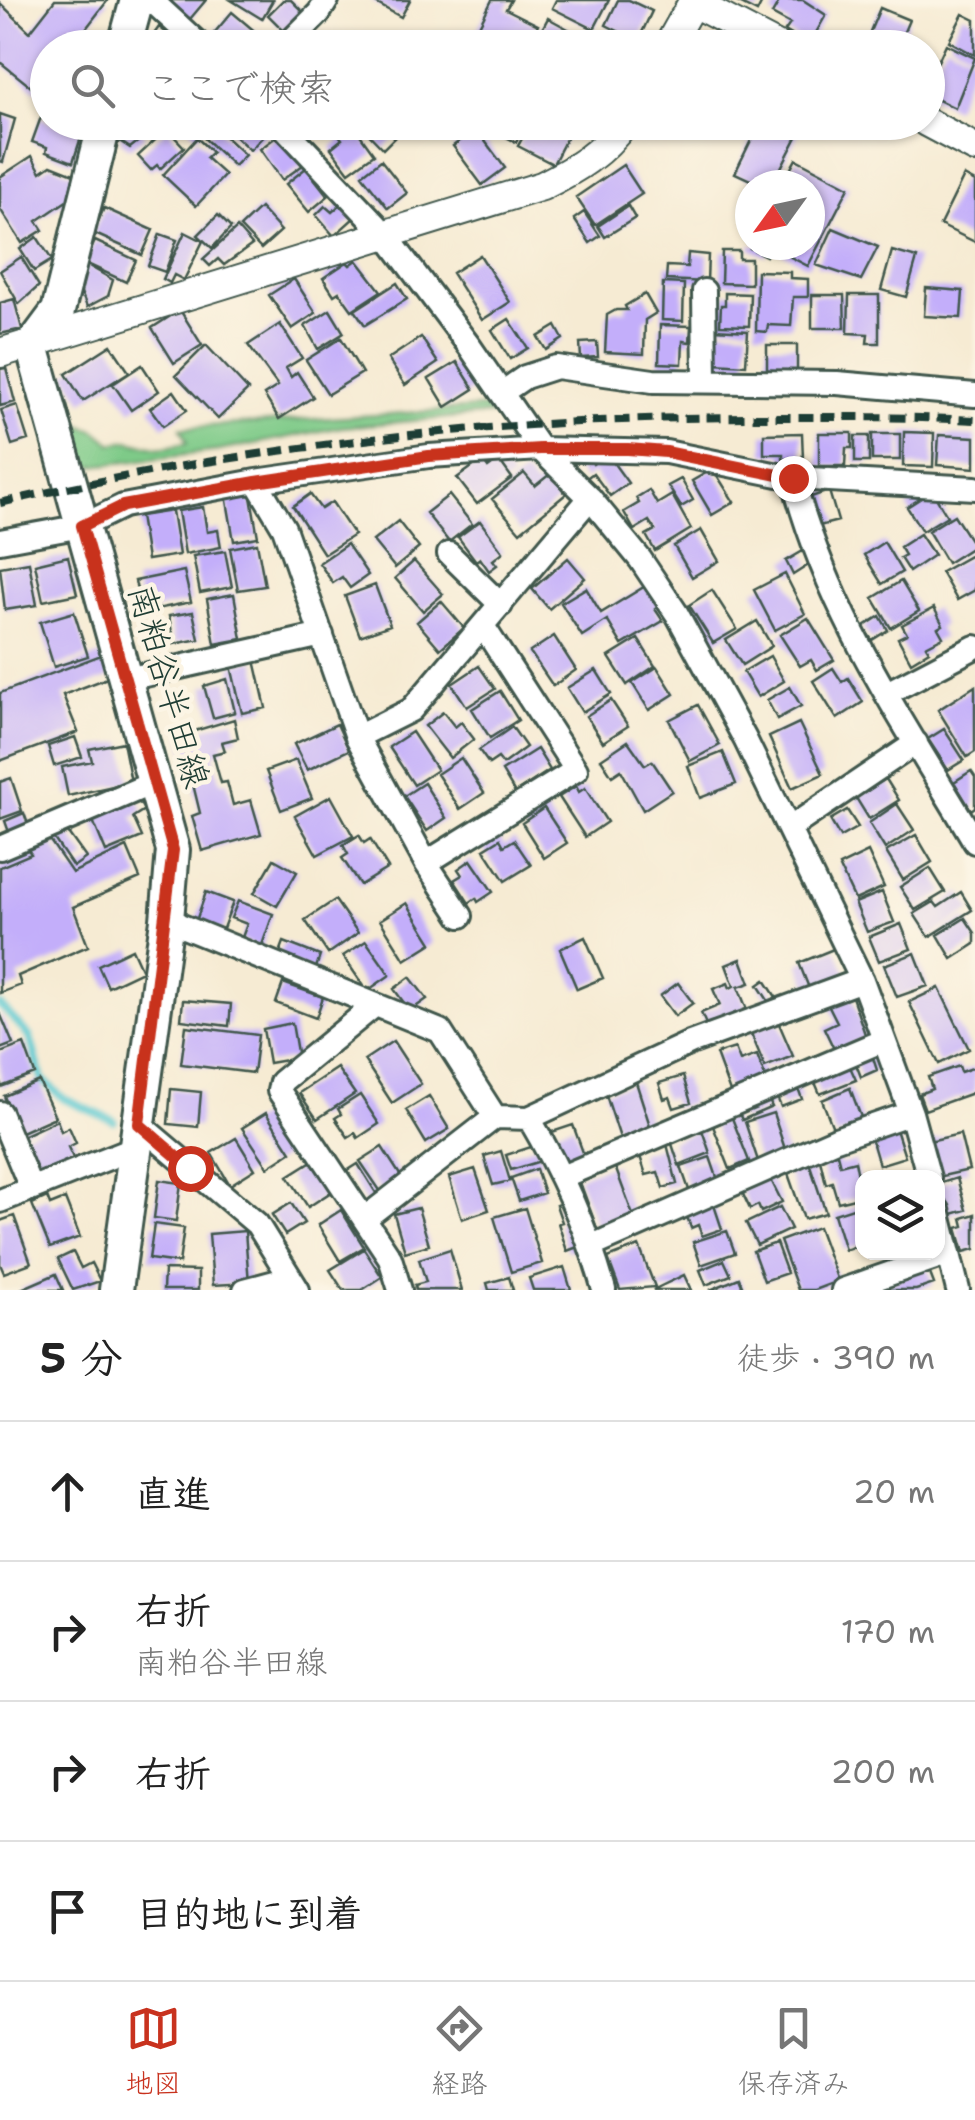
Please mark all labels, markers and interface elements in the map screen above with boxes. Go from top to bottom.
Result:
search box [30,30,945,140]
icon: search [65,58,120,113]
text: ここで検索 [145,62,335,113]
north arrow [735,170,825,260]
route end [771,456,817,502]
street label: 南粕谷半田線 [118,578,221,793]
route start [168,1146,214,1192]
map controls [855,1170,945,1260]
button: layers [855,1170,945,1260]
text: 5 分 [40,1330,123,1386]
text: 徒歩 · 390 m [737,1336,935,1379]
icon: ahead [40,1464,95,1519]
text: 直進 [135,1468,211,1519]
text: 20 m [853,1470,935,1513]
text: 右折 [135,1585,211,1636]
icon: right [40,1604,95,1659]
text: 170 m [841,1610,935,1653]
text: 南粕谷半田線 [135,1640,327,1683]
icon: right [40,1744,95,1799]
text: 右折 [135,1748,211,1799]
text: 200 m [831,1750,935,1793]
icon: arrive [40,1884,95,1939]
text: 目的地に到着 [135,1888,363,1939]
tab: 地図 [125,2001,181,2102]
tab: 経路 [431,2001,488,2102]
tab: 保存済み [738,2001,850,2102]

